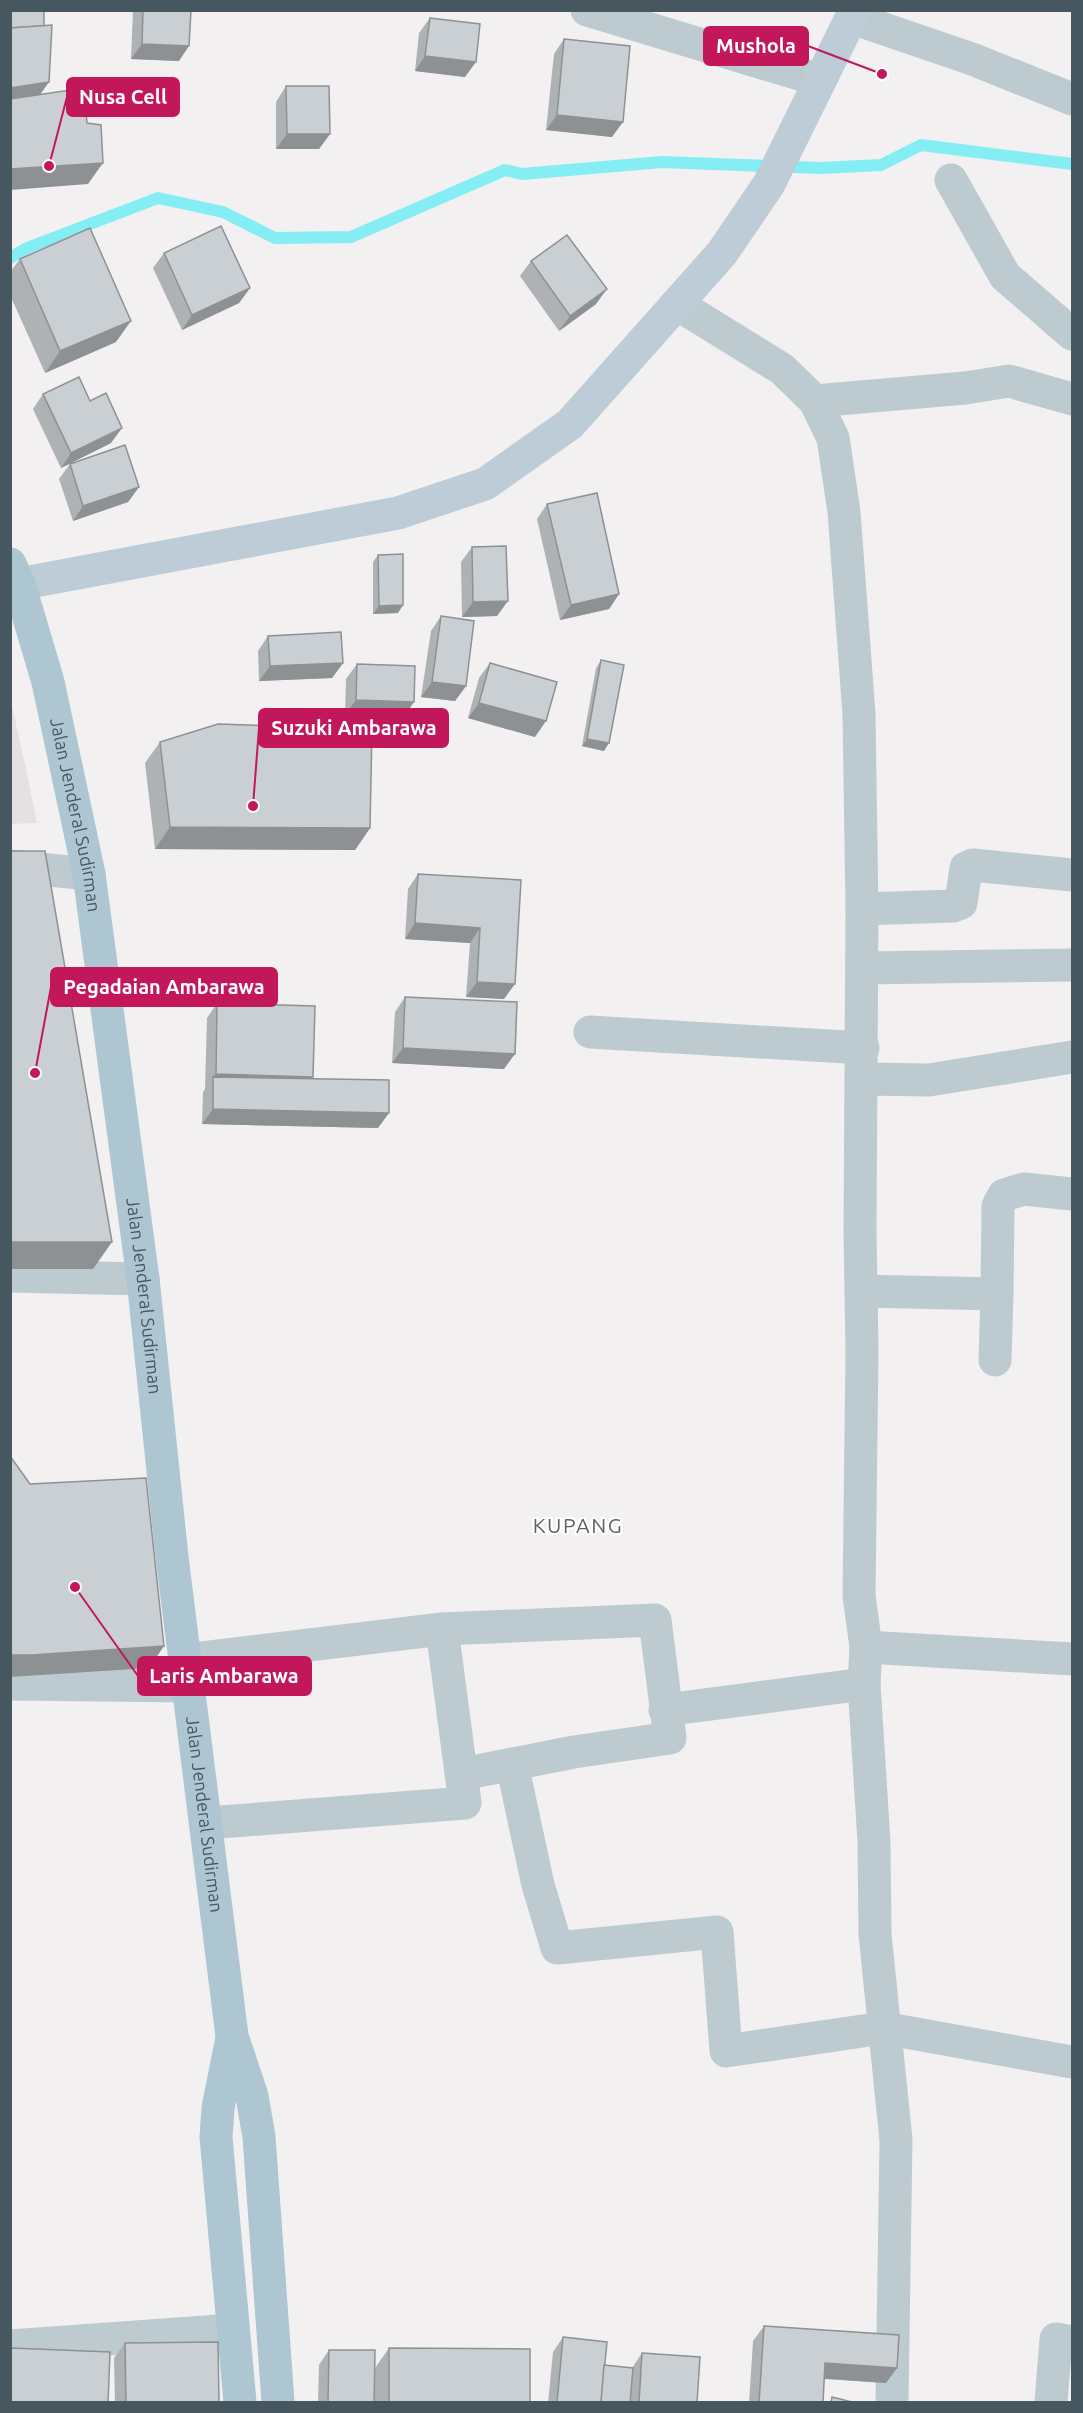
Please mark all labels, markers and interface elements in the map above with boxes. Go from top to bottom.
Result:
callout: Mushola [704,27,808,65]
text: Mushola [716,34,796,57]
callout: Nusa Cell [67,78,179,116]
text: Nusa Cell [79,85,167,108]
callout: Suzuki Ambarawa [259,709,448,747]
street label: Jalan Jenderal Sudirman [47,716,105,913]
text: Suzuki Ambarawa [271,716,437,739]
callout: Pegadaian Ambarawa [51,968,277,1006]
text: Pegadaian Ambarawa [63,975,265,998]
street label: Jalan Jenderal Sudirman [123,1196,166,1395]
district label: KUPANG [533,1513,623,1537]
callout: Laris Ambarawa [138,1657,311,1695]
text: Laris Ambarawa [149,1664,299,1687]
street label: Jalan Jenderal Sudirman [183,1715,227,1914]

